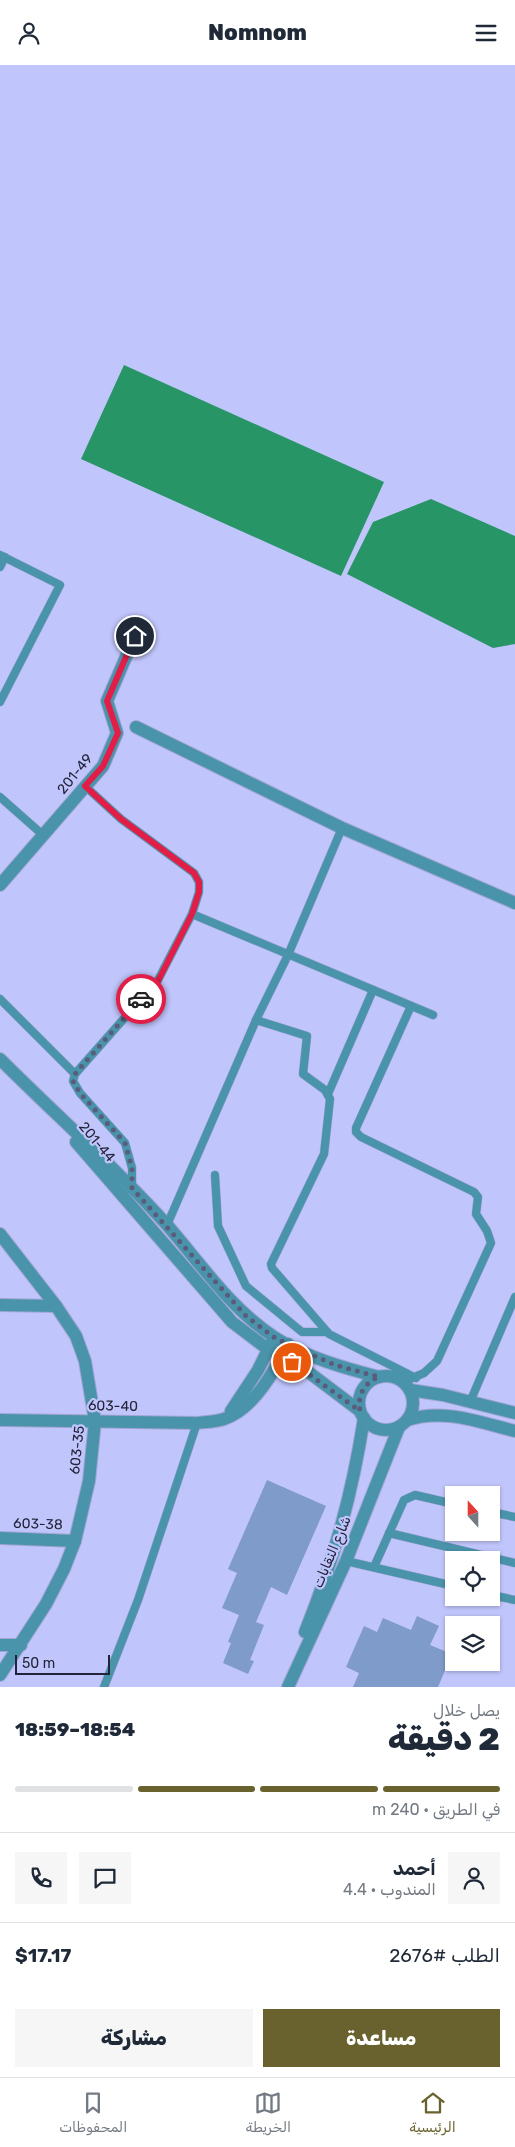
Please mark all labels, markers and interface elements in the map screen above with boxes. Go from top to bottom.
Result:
icon: person [15,19,43,47]
text: Nomnom [208,19,307,46]
icon: menu [472,19,500,47]
pin [114,615,156,657]
icon: home [121,622,149,650]
street label: 201-49 [54,750,96,798]
courier [116,974,166,1024]
icon: car [127,985,155,1013]
street label: 201-44 [75,1118,119,1166]
pin [271,1341,313,1383]
icon: bag [278,1348,306,1376]
street label: 603-40 [88,1397,138,1415]
street label: 603-35 [66,1425,88,1475]
north arrow [445,1486,500,1541]
map controls [445,1486,500,1671]
street label: شارع النقابات [309,1514,357,1591]
street label: 603-38 [13,1515,63,1533]
button: locate [445,1551,500,1606]
button: layers [445,1616,500,1671]
scale bar [15,1652,110,1675]
text: 50 m [22,1655,55,1672]
text: يصل خلال [433,1701,500,1720]
text: 18:54–18:59 [15,1718,135,1741]
text: 2 دقيقة [388,1720,500,1758]
text: في الطريق · 240 m [372,1800,500,1819]
button: phone [15,1852,67,1904]
button: chat [79,1852,131,1904]
button: person [448,1852,500,1904]
text: أحمد [393,1857,436,1880]
text: المندوب · 4.4 [343,1880,436,1899]
text: $17.17 [15,1944,71,1967]
text: الطلب #2676 [389,1944,500,1967]
button: مشاركة [15,2009,253,2067]
button: مساعدة [263,2009,500,2067]
tab: المحفوظات [59,2089,127,2136]
tab: الخريطة [245,2089,291,2136]
tab: الرئيسية [409,2089,456,2136]

